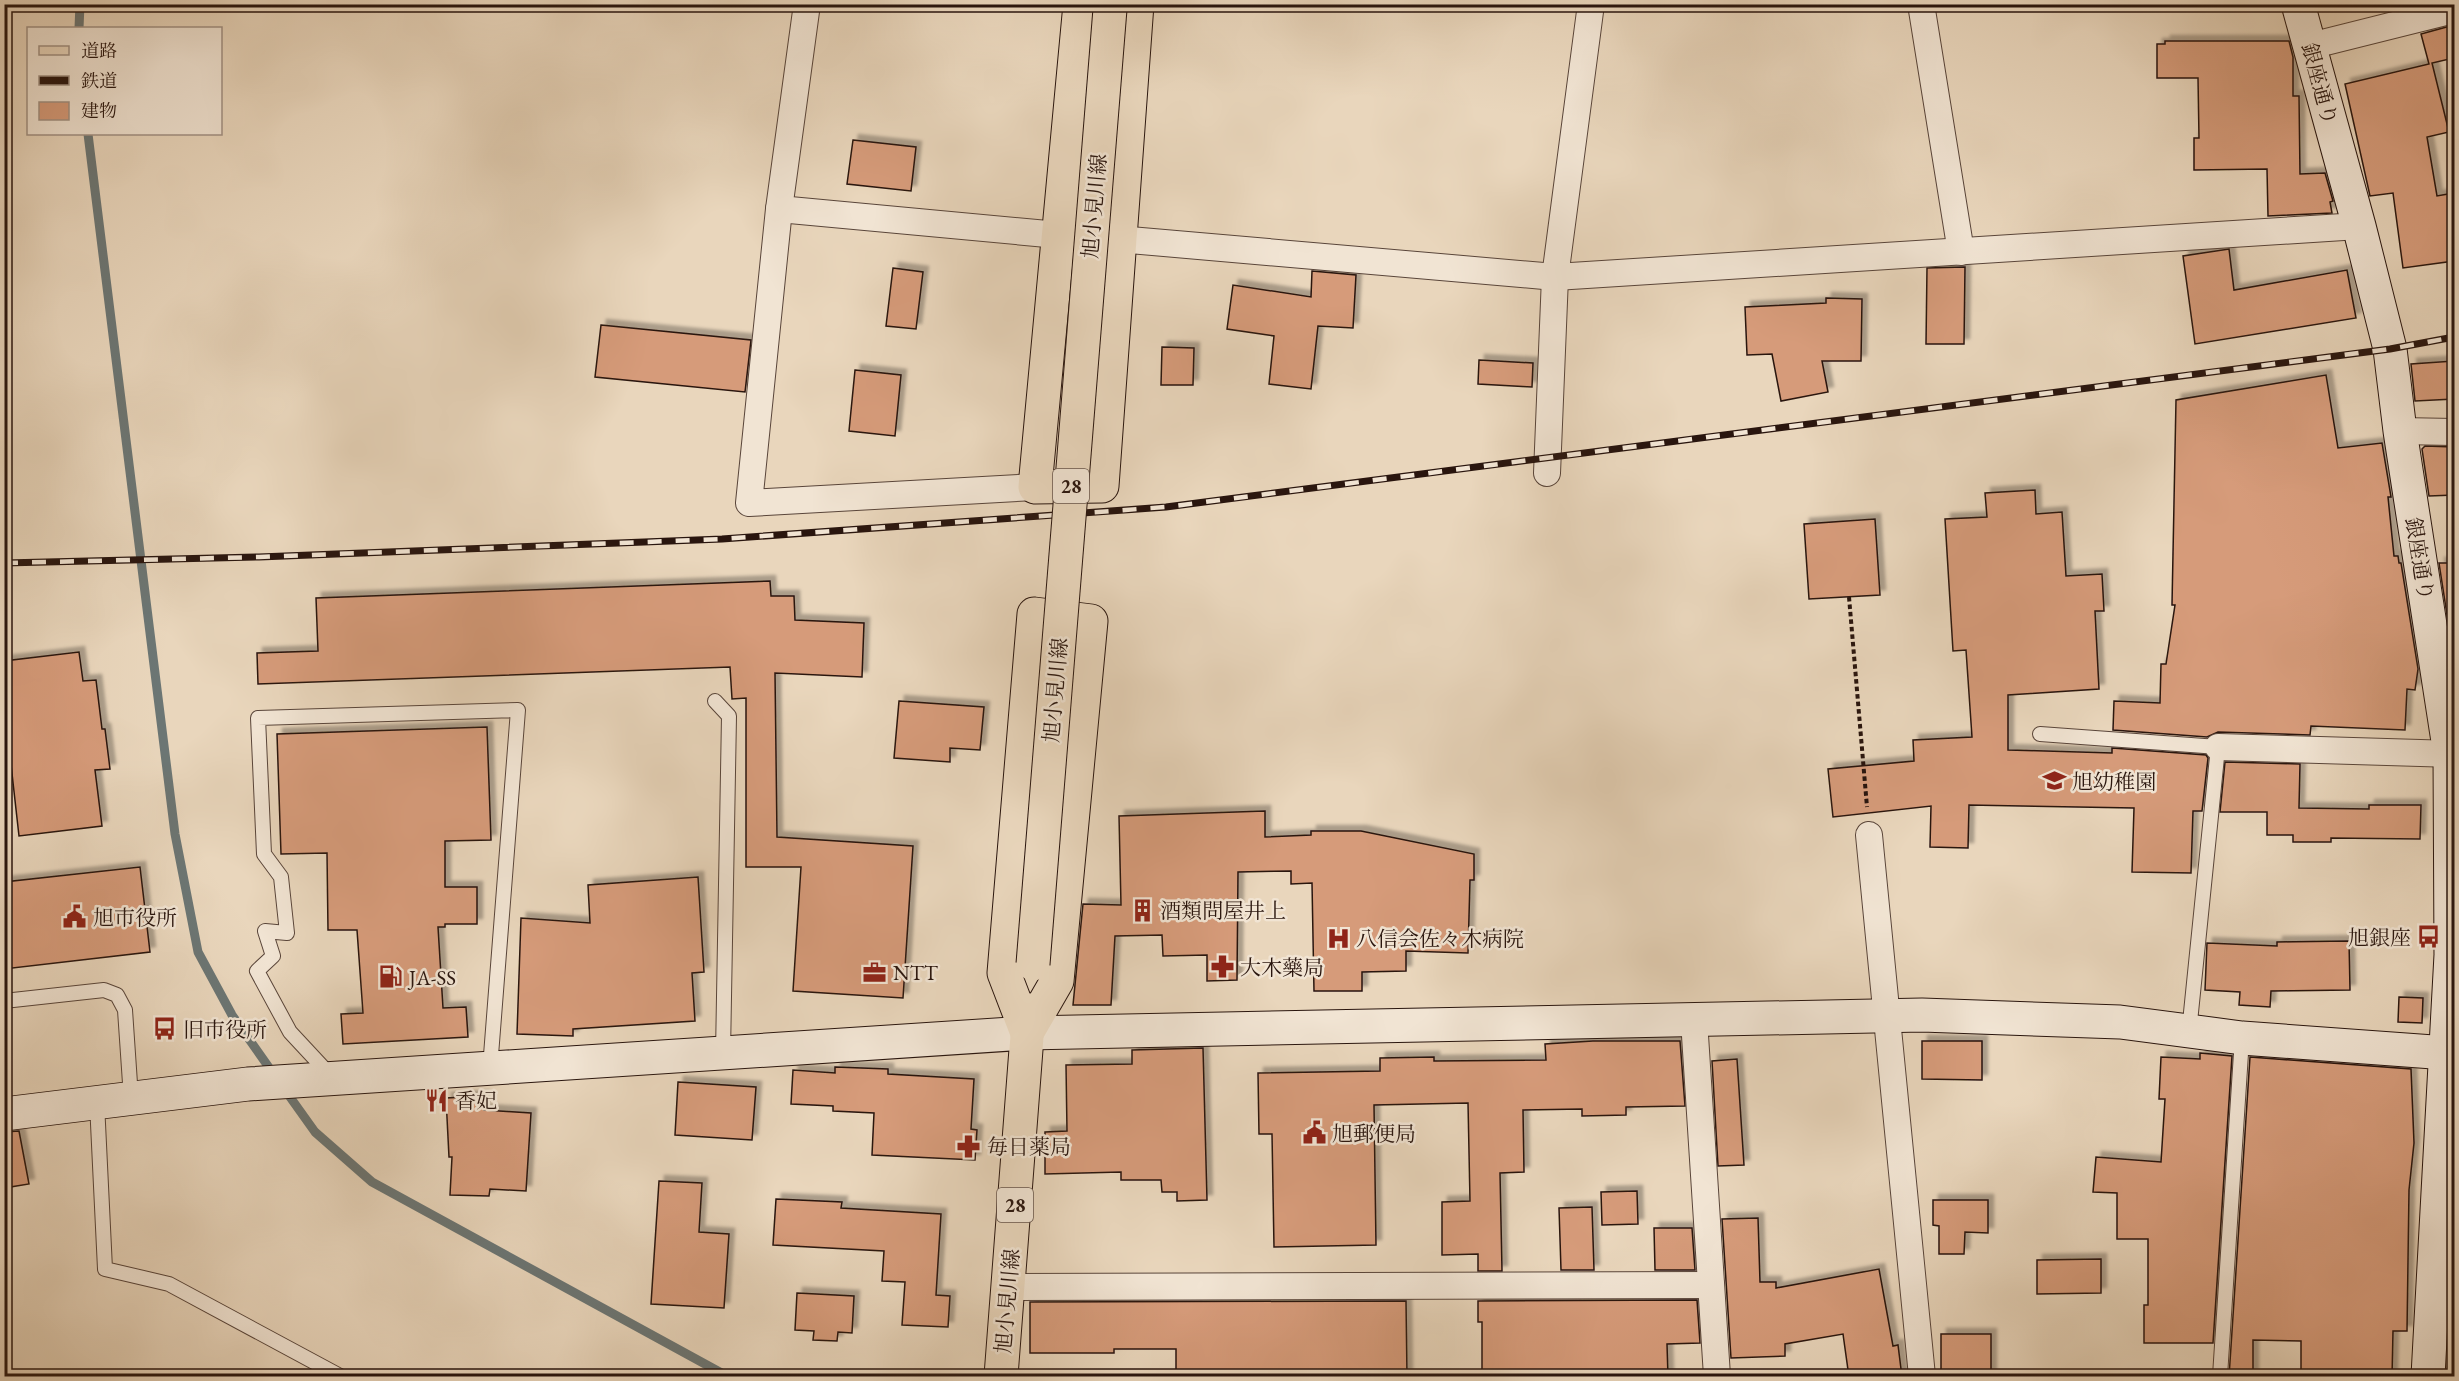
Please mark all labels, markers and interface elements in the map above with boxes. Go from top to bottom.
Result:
legend [27,27,222,135]
text: 道路 [81,39,117,62]
street label: 銀座通り [2296,40,2344,128]
text: 鉄道 [81,69,117,92]
text: 建物 [81,99,117,122]
street label: 旭小見川線 [1076,153,1112,259]
road number: 28 [1053,469,1089,503]
street label: 銀座通り [2400,515,2440,603]
street label: 旭小見川線 [1037,637,1073,743]
school or university icon: 旭幼稚園 [2041,768,2067,794]
place label: 旭幼稚園 [2072,768,2156,795]
building icon: 酒類問屋井上 [1129,897,1155,923]
place label: 酒類問屋井上 [1160,897,1286,924]
public building icon: 旭市役所 [62,904,88,930]
place label: 旭市役所 [93,904,177,931]
place label: 旭銀座 [2348,924,2411,951]
bus stop icon: 旭銀座 [2416,924,2442,950]
hospital icon: 八信会佐々木病院 [1325,925,1351,951]
place label: 八信会佐々木病院 [1356,925,1524,952]
pharmacy icon: 大木藥局 [1209,954,1235,980]
place label: 大木藥局 [1240,954,1324,981]
office icon: NTT [862,959,888,985]
place label: NTT [893,959,939,986]
fuel station icon: JA-SS [378,964,404,990]
place label: JA-SS [407,964,456,991]
bus stop icon: 旧市役所 [152,1016,178,1042]
place label: 旧市役所 [183,1016,267,1043]
restaurant icon: 香妃 [424,1087,450,1113]
place label: 香妃 [455,1087,497,1114]
public building icon: 旭郵便局 [1301,1120,1327,1146]
place label: 旭郵便局 [1332,1120,1416,1147]
pharmacy icon: 毎日薬局 [956,1133,982,1159]
place label: 毎日薬局 [987,1133,1071,1160]
road number: 28 [997,1188,1033,1222]
street label: 旭小見川線 [989,1248,1025,1354]

